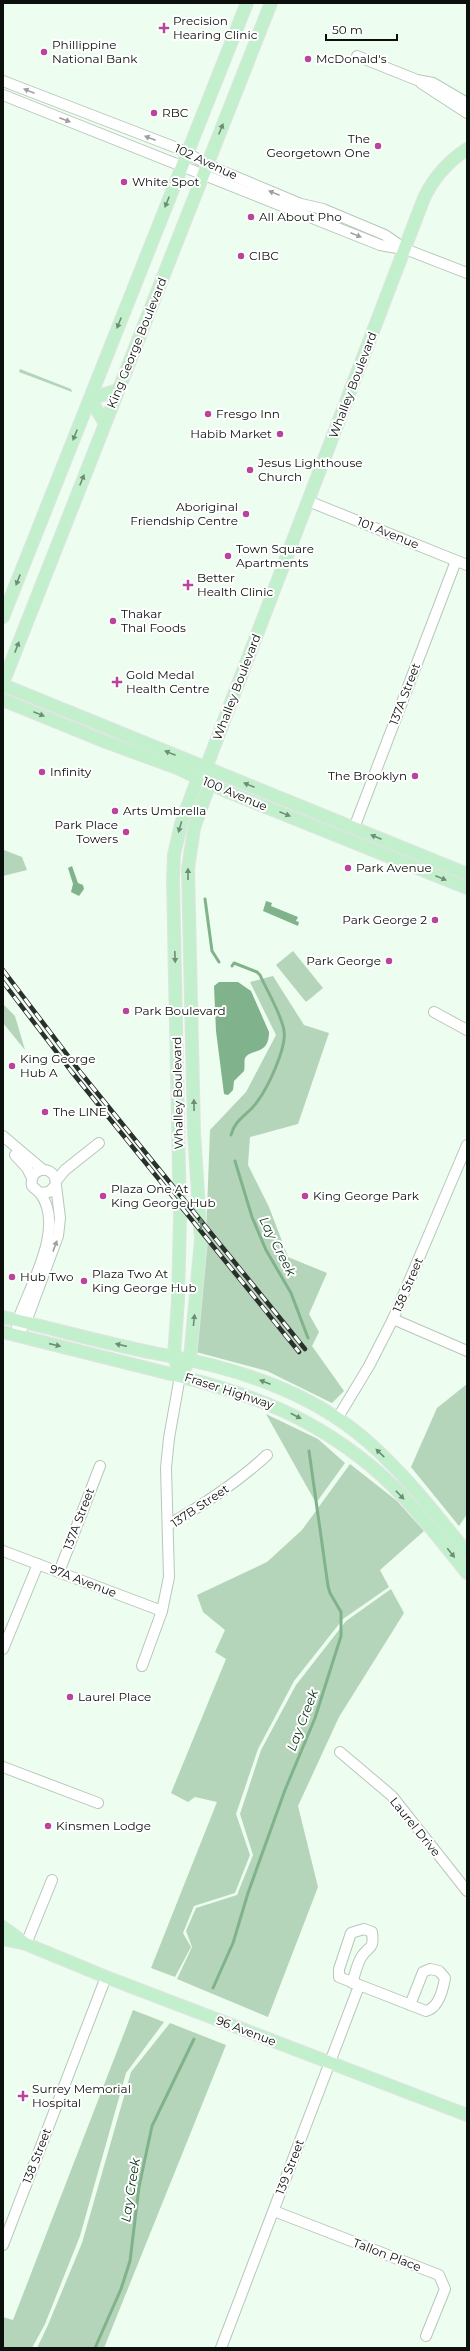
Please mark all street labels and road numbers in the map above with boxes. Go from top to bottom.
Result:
street label: 102 Avenue [172,140,240,183]
street label: King George Boulevard [103,275,170,410]
street label: Whalley Boulevard [325,330,380,440]
street label: 101 Avenue [355,513,421,552]
street label: Whalley Boulevard [209,632,264,742]
street label: 137A Street [386,661,423,727]
street label: 100 Avenue [201,773,270,814]
street label: Whalley Boulevard [169,1037,186,1149]
street label: 138 Street [389,1255,426,1315]
street label: Fraser Highway [183,1369,276,1412]
street label: 137B Street [168,1481,232,1530]
street label: 137A Street [60,1486,97,1552]
street label: 97A Avenue [48,1561,119,1600]
street label: Laurel Drive [387,1794,444,1859]
street label: 96 Avenue [214,2012,278,2049]
street label: 138 Street [19,2126,54,2186]
street label: 139 Street [272,2137,307,2197]
street label: Tallon Place [351,2235,423,2274]

